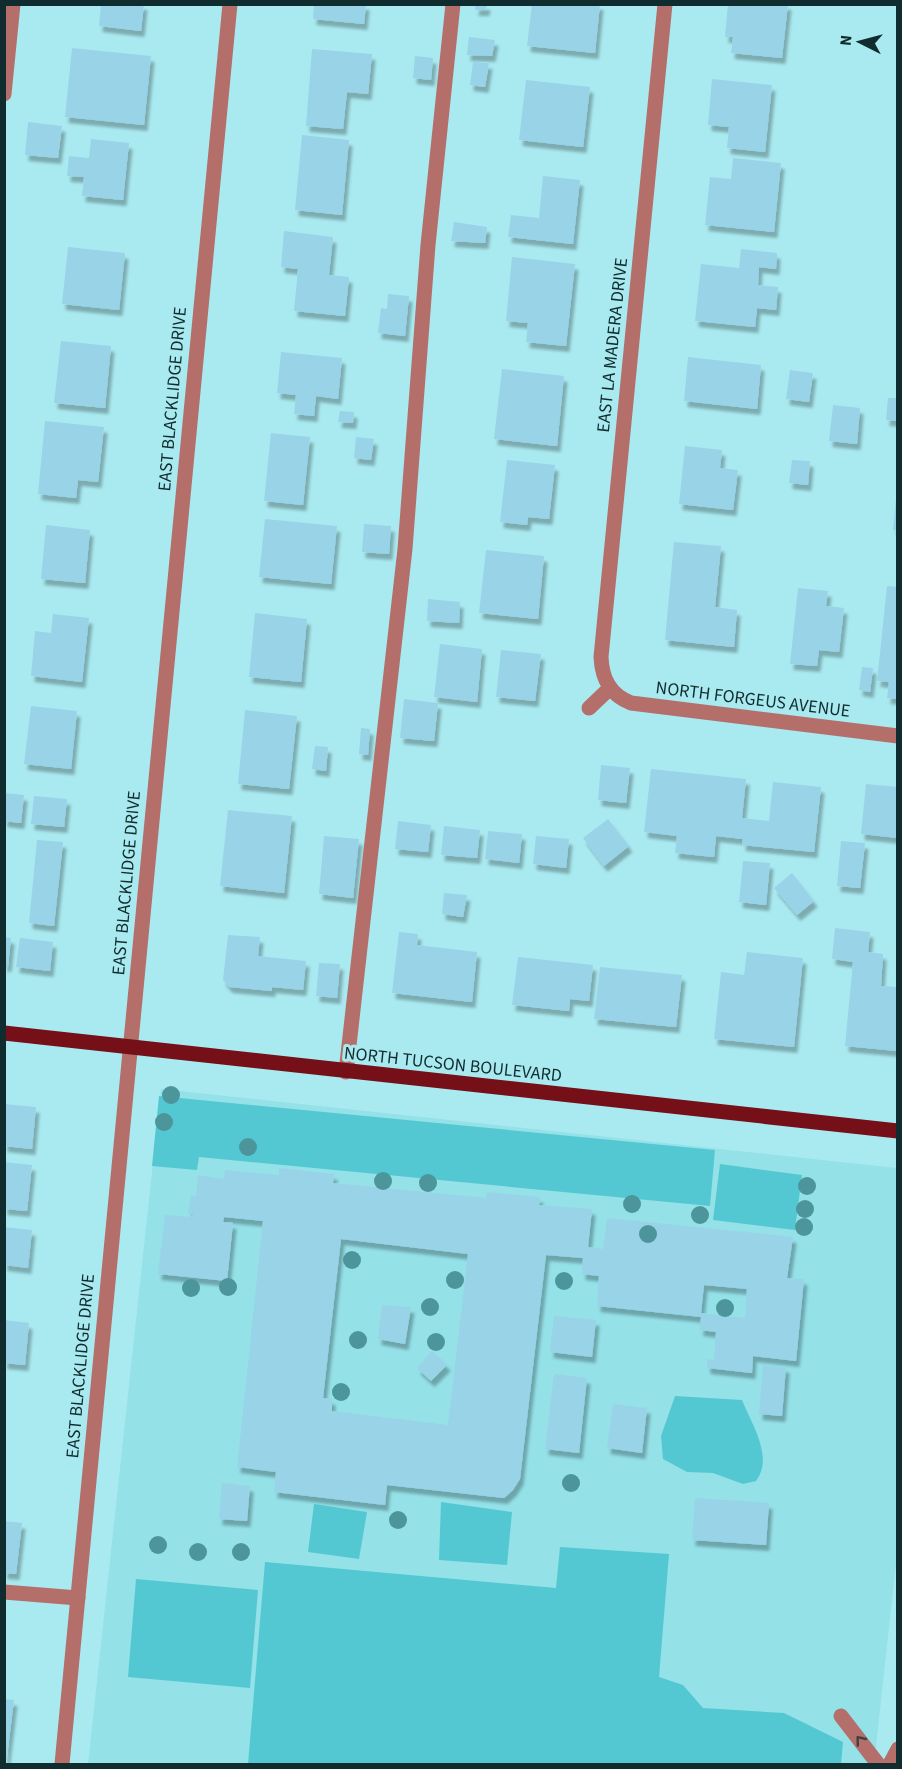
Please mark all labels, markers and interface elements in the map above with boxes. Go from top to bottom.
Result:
north arrow [830,12,890,72]
text: N [835,34,858,47]
street label: EAST LA MADERA DRIVE [591,256,634,434]
street label: EAST BLACKLIDGE DRIVE [152,306,193,492]
street label: NORTH FORGEUS AVENUE [654,675,852,724]
street label: EAST BLACKLIDGE DRIVE [106,790,147,976]
street label: NORTH TUCSON BOULEVARD [343,1041,563,1088]
street label: EAST BLACKLIDGE DRIVE [60,1273,101,1459]
one-way arrow [857,1736,868,1747]

